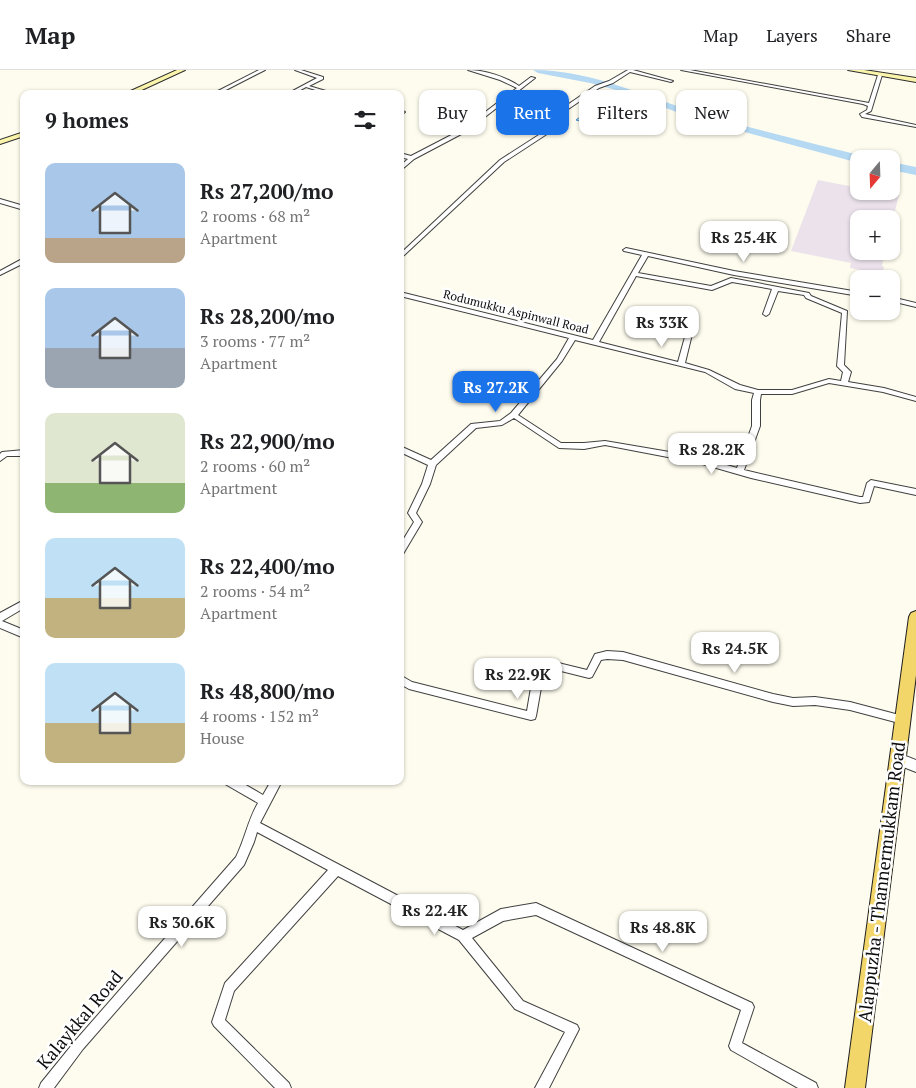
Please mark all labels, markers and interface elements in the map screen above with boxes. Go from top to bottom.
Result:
text: Map [25,19,75,51]
text: Map [703,23,738,47]
text: Layers [766,23,818,47]
text: Share [846,23,891,47]
chip: Buy [419,90,486,135]
chip: Rent [496,90,569,135]
chip: Filters [579,90,666,135]
chip: New [676,90,747,135]
text: 9 homes [45,106,129,134]
icon: filters [351,106,379,134]
north arrow [850,150,900,200]
map controls [850,150,900,320]
text: Rs 27,200/mo [200,177,334,205]
icon: home [85,183,145,243]
text: 2 rooms · 68 m² [200,205,310,227]
button: + [850,210,900,260]
pin: Rs 25.4K [692,220,796,263]
text: Rs 25.4K [711,226,777,248]
text: Apartment [200,227,277,249]
button: − [850,270,900,320]
street label: Rodumukku Aspinwall Road [442,286,591,337]
text: Rs 28,200/mo [200,302,335,330]
pin: Rs 33K [621,306,703,348]
icon: home [85,308,145,368]
text: Rs 33K [636,311,688,333]
text: 3 rooms · 77 m² [200,330,310,352]
text: Apartment [200,352,277,374]
pin: Rs 27.2K [444,370,548,413]
text: Rs 27.2K [463,376,529,398]
text: Rs 22,900/mo [200,427,335,455]
pin: Rs 28.2K [660,432,764,475]
icon: home [85,433,145,493]
text: Rs 28.2K [679,438,745,460]
text: 2 rooms · 60 m² [200,455,310,477]
text: Apartment [200,477,277,499]
text: Rs 22,400/mo [200,552,335,580]
icon: home [85,558,145,618]
text: 2 rooms · 54 m² [200,580,310,602]
text: Apartment [200,602,277,624]
pin: Rs 24.5K [683,632,787,674]
text: Rs 24.5K [702,637,768,659]
pin: Rs 22.9K [466,658,570,700]
text: Rs 22.9K [485,663,551,685]
text: Rs 48,800/mo [200,677,335,705]
icon: home [85,683,145,743]
text: 4 rooms · 152 m² [200,705,319,727]
text: House [200,727,245,749]
street label: Alappuzha - Thannermukkam Road [852,740,910,1024]
pin: Rs 22.4K [383,894,487,936]
text: Rs 22.4K [402,899,468,921]
pin: Rs 30.6K [130,906,234,948]
pin: Rs 48.8K [611,910,715,953]
text: Rs 30.6K [149,911,215,933]
text: Rs 48.8K [630,916,696,938]
street label: Kalaykkal Road [31,965,128,1074]

